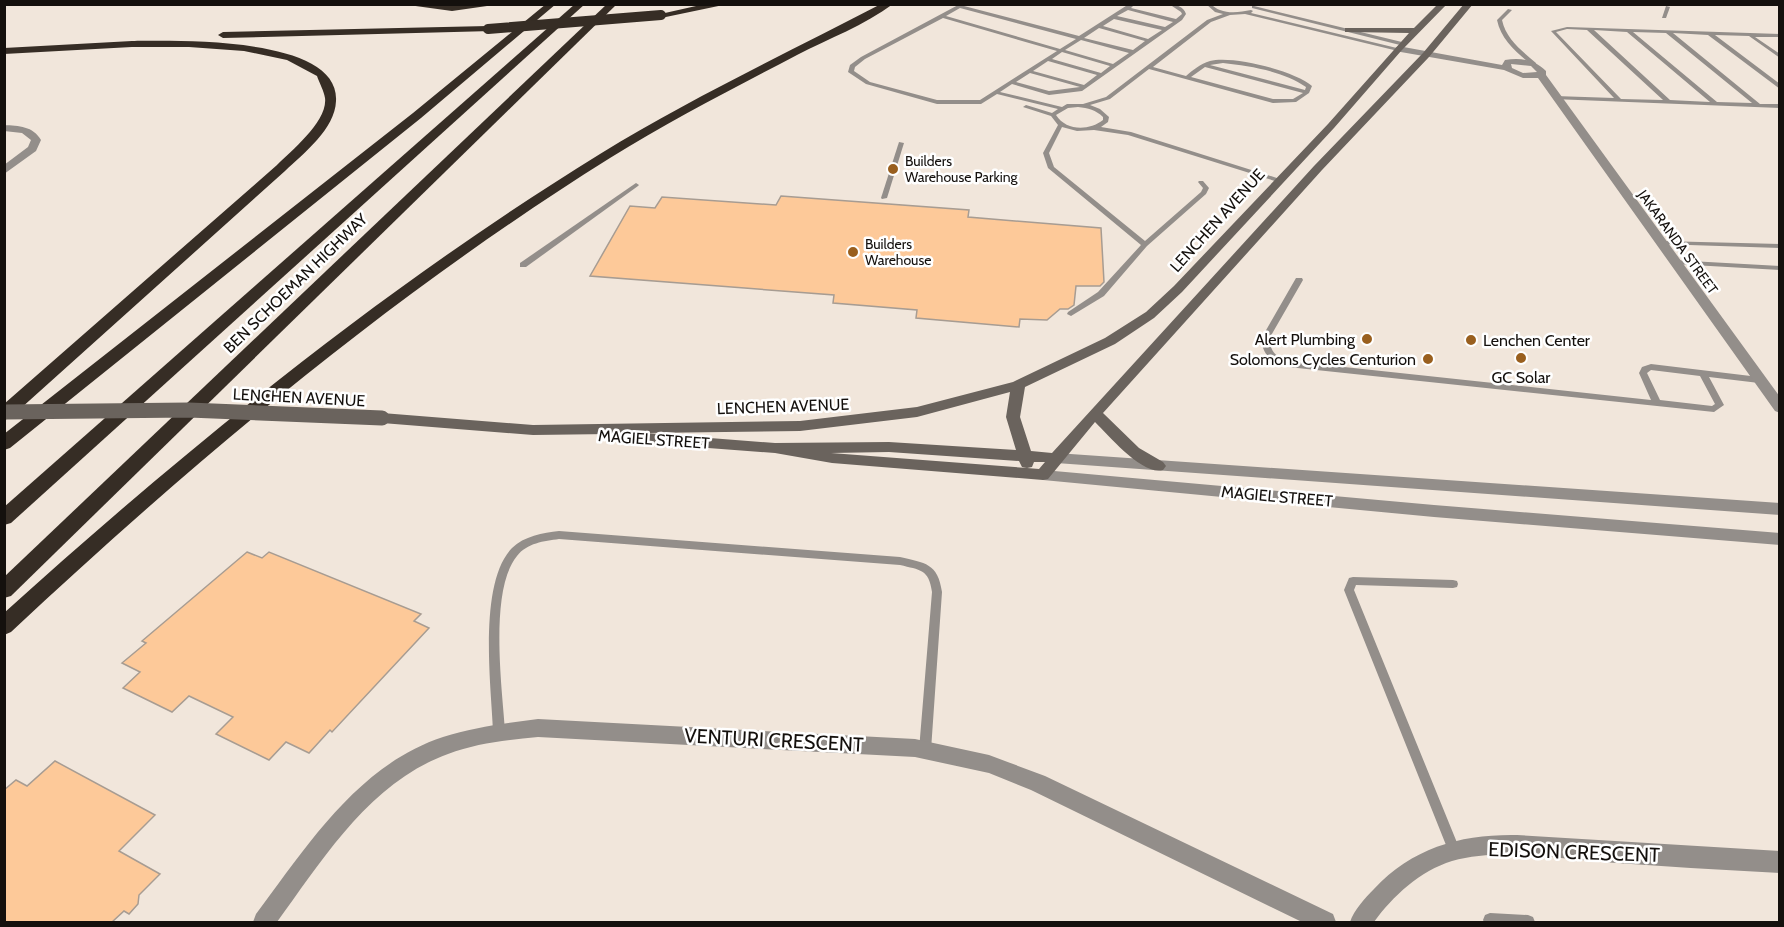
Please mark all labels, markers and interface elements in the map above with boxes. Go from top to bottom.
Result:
place label: Builders Warehouse Parking [905,152,1019,186]
marker: Builders Warehouse Parking [886,162,900,176]
street label: LENCHEN AVENUE [1166,165,1269,276]
street label: JAKARANDA STREET [1634,186,1722,298]
street label: BEN SCHOEMAN HIGHWAY [219,209,372,357]
place label: Builders Warehouse [865,235,931,269]
marker: Builders Warehouse [846,245,860,259]
place label: Alert Plumbing [1255,330,1356,349]
place label: Lenchen Center [1483,331,1591,350]
marker: Alert Plumbing [1360,332,1374,346]
marker: Lenchen Center [1464,333,1478,347]
place label: Solomons Cycles Centurion [1230,350,1416,369]
marker: GC Solar [1514,351,1528,365]
marker: Solomons Cycles Centurion [1421,352,1435,366]
place label: GC Solar [1492,368,1551,387]
street label: LENCHEN AVENUE [232,385,366,410]
street label: LENCHEN AVENUE [717,395,850,418]
street label: MAGIEL STREET [598,426,711,453]
street label: MAGIEL STREET [1220,482,1334,511]
street label: VENTURI CRESCENT [684,723,865,757]
street label: EDISON CRESCENT [1488,837,1661,867]

